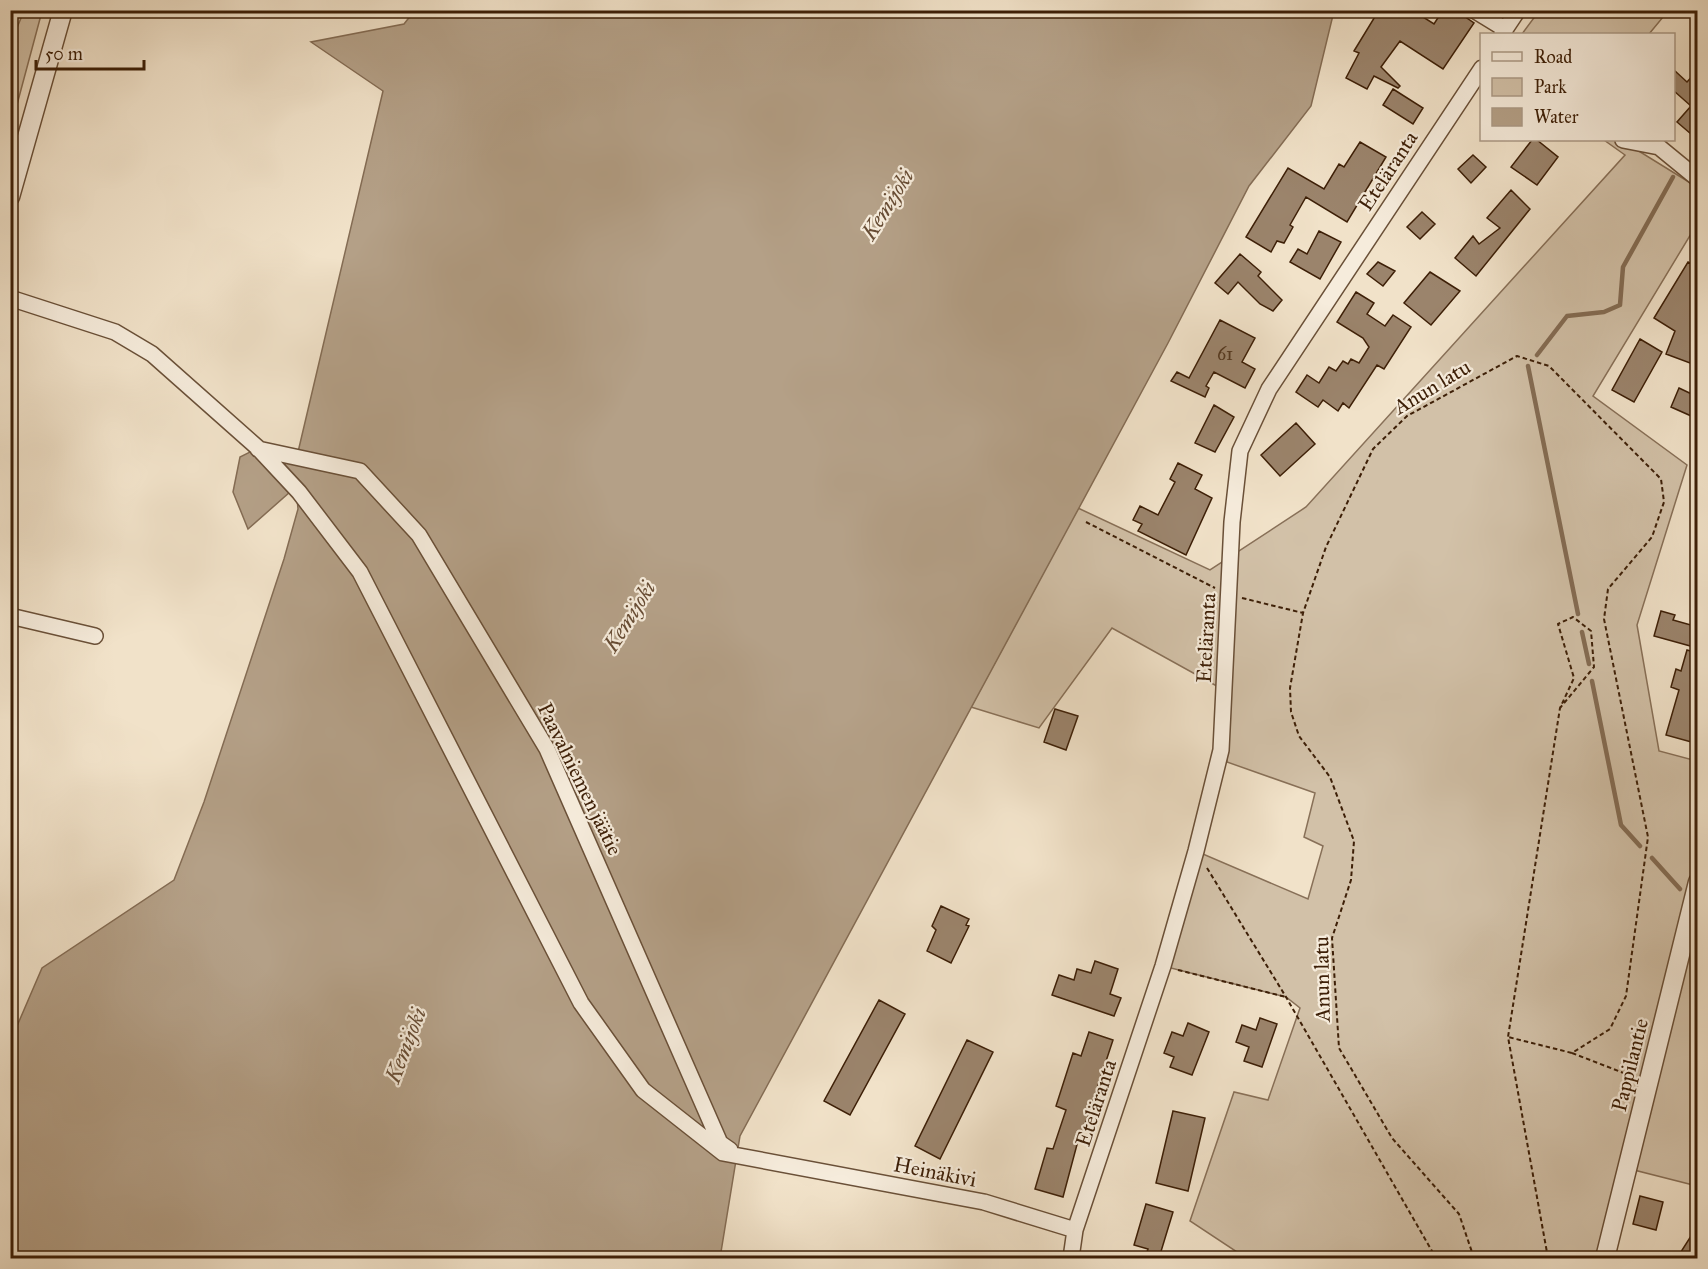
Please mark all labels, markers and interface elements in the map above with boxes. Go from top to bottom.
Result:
scale bar [36,33,144,71]
legend [1480,33,1675,141]
text: 50 m [45,43,83,65]
text: Road [1534,46,1572,68]
text: Park [1534,76,1567,98]
text: Water [1534,106,1579,128]
street label: Eteläranta [1353,126,1424,216]
water label: Kemijoki [855,163,920,245]
house number: 61 [1217,343,1233,365]
street label: Anun latu [1388,354,1475,421]
water label: Kemijoki [597,575,662,657]
street label: Eteläranta [1191,592,1221,684]
street label: Paavalniemen jäätie [532,698,628,860]
street label: Anun latu [1308,936,1336,1023]
water label: Kemijoki [378,1003,432,1088]
street label: Pappilantie [1606,1016,1654,1114]
street label: Eteläranta [1070,1056,1122,1150]
street label: Heinäkivi [891,1151,979,1193]

